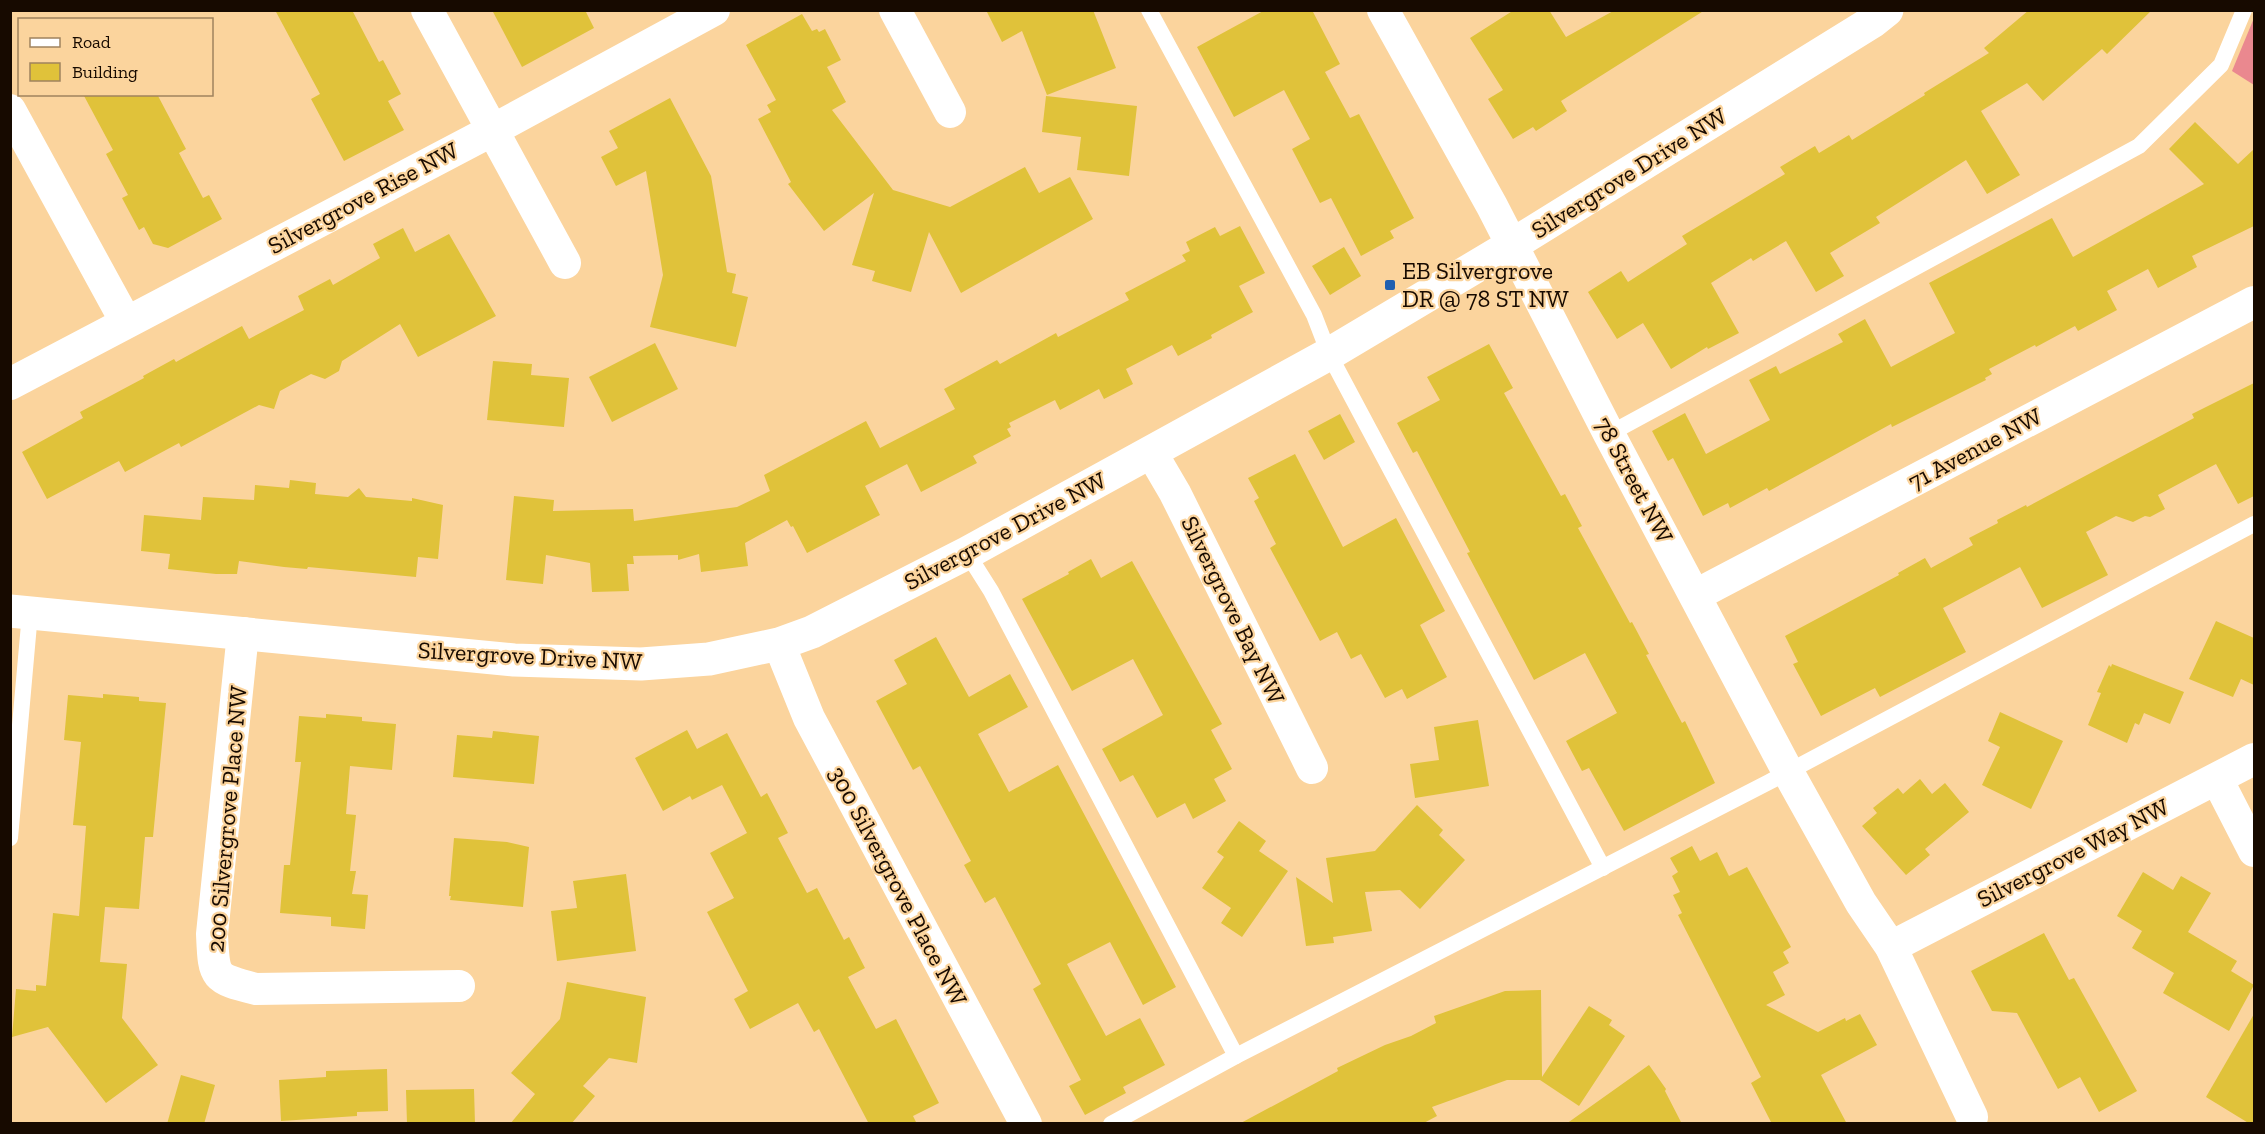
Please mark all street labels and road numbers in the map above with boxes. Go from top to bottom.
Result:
street label: Silvergrove Drive NW [1526,100,1732,244]
street label: Silvergrove Rise NW [263,135,463,260]
street label: 71 Avenue NW [1903,401,2047,496]
street label: 78 Street NW [1589,412,1680,548]
street label: Silvergrove Drive NW [899,465,1111,596]
street label: Silvergrove Bay NW [1175,511,1292,709]
street label: Silvergrove Drive NW [417,635,643,676]
street label: 200 Silvergrove Place NW [200,684,253,954]
street label: 300 Silvergrove Place NW [823,761,974,1011]
street label: Silvergrove Way NW [1972,791,2174,913]

